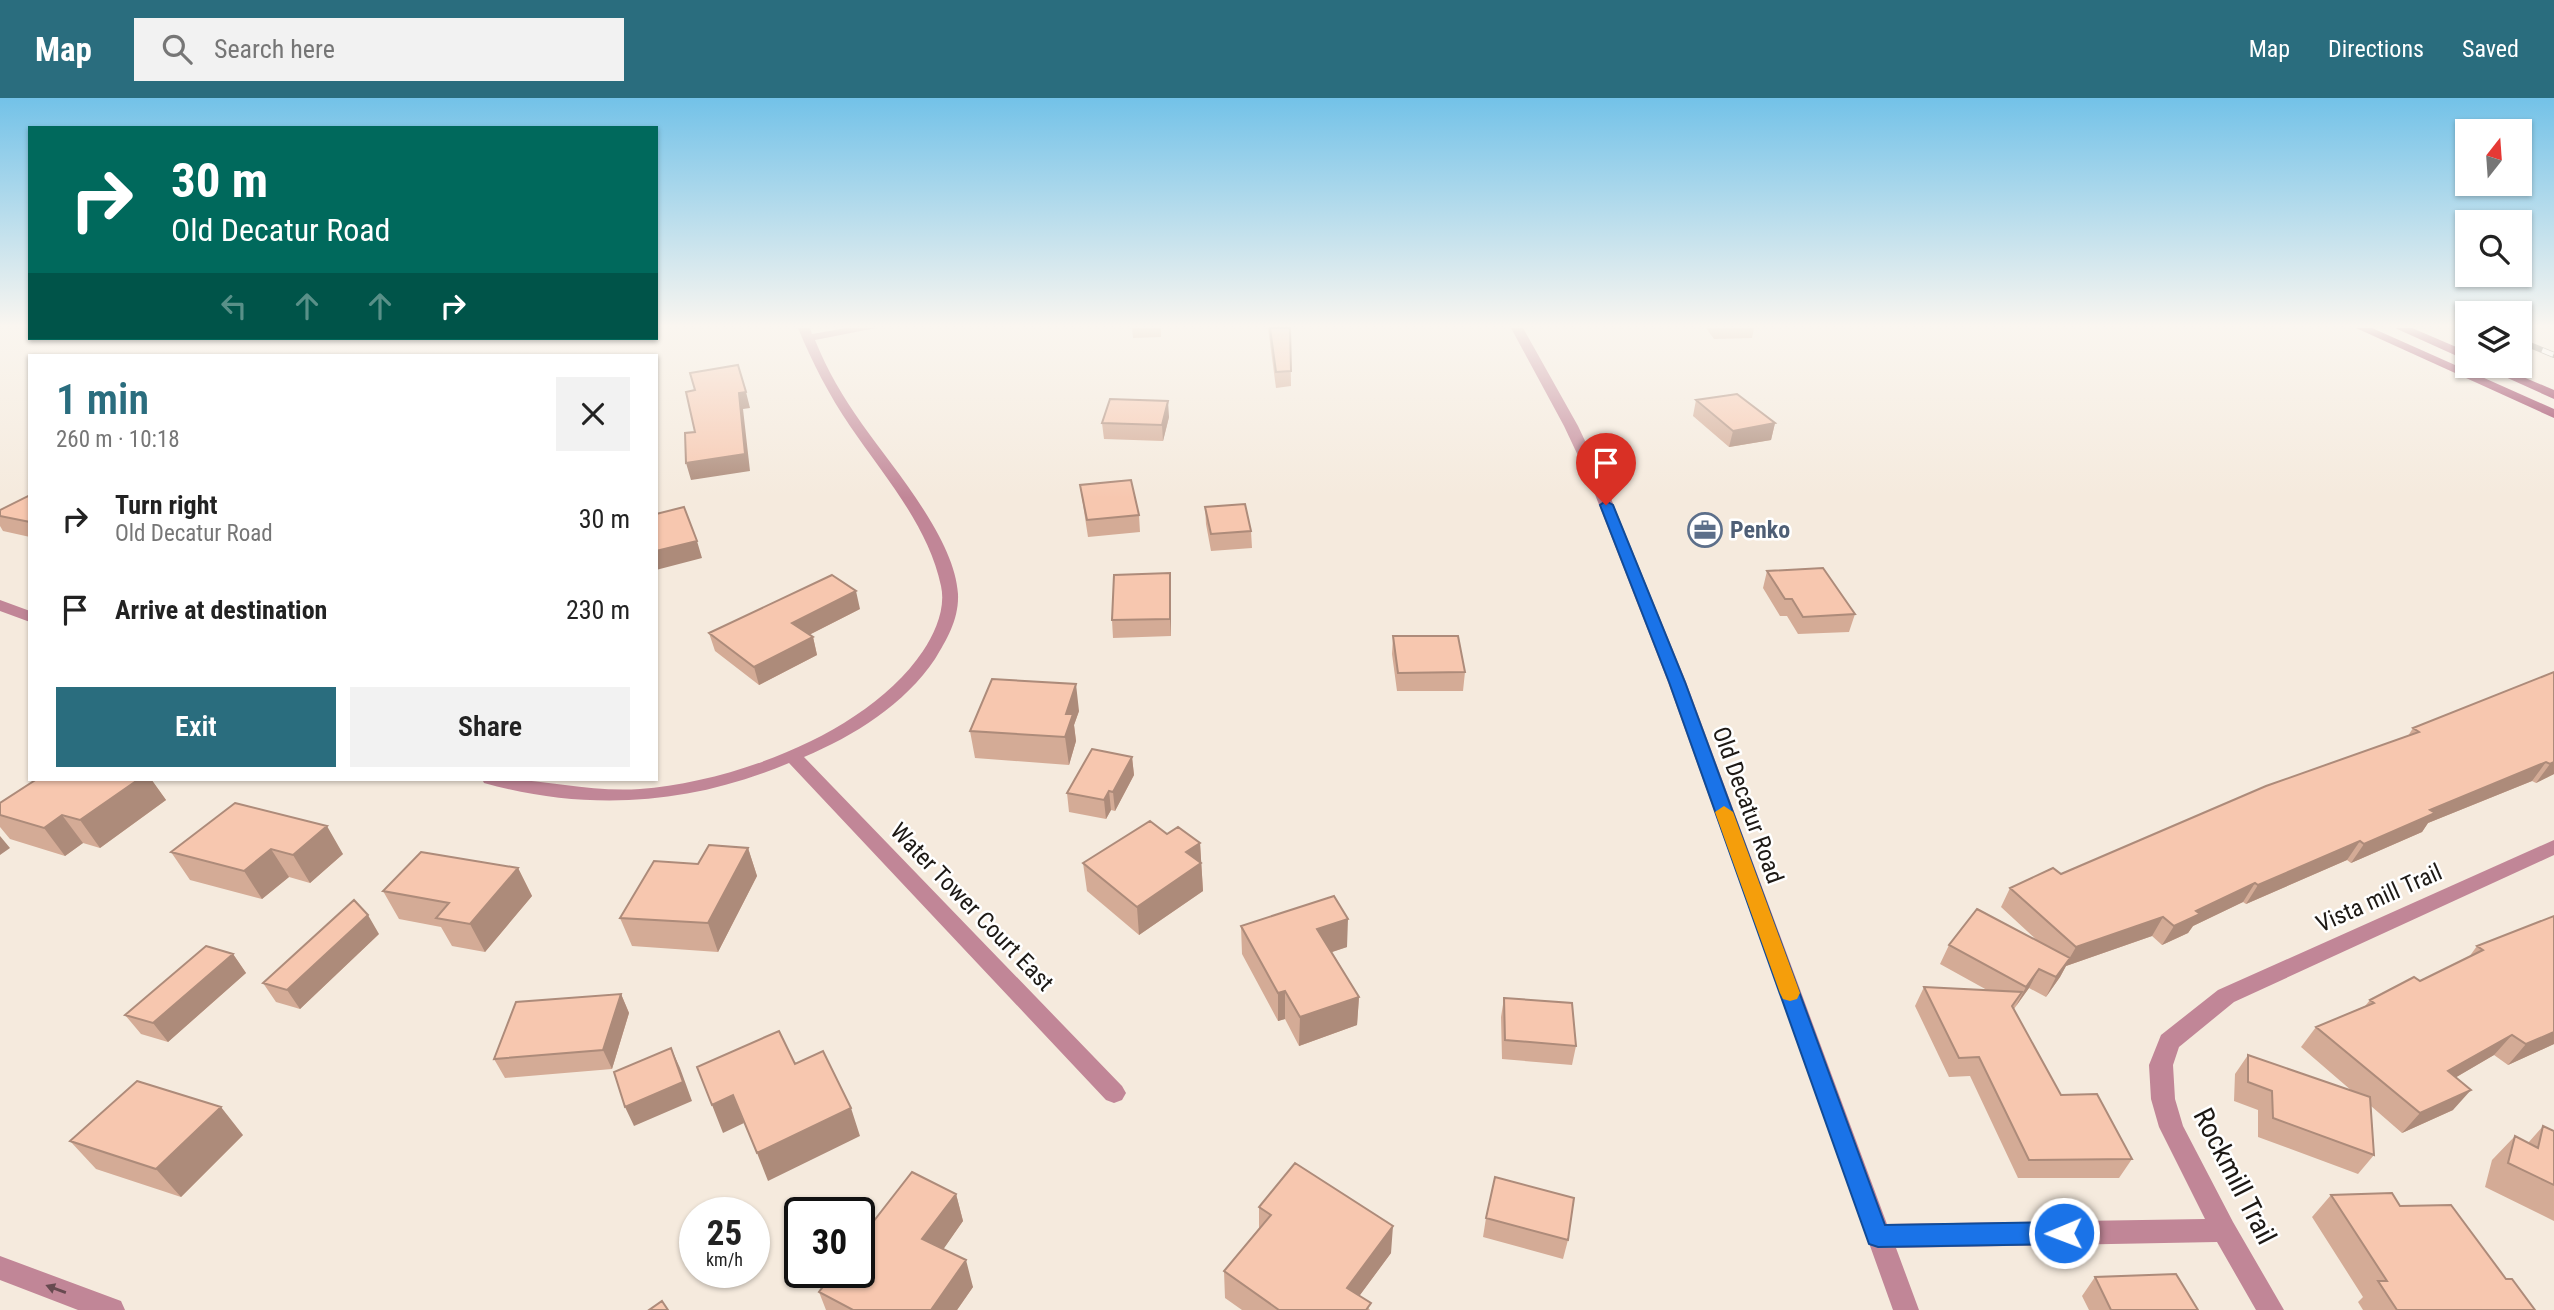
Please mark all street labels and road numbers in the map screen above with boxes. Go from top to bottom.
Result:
street label: Old Decatur Road [1707,723,1789,887]
street label: Water Tower Court East [885,817,1059,997]
street label: Vista mill Trail [2312,858,2446,938]
street label: Rockmill Trail [2187,1102,2283,1250]

